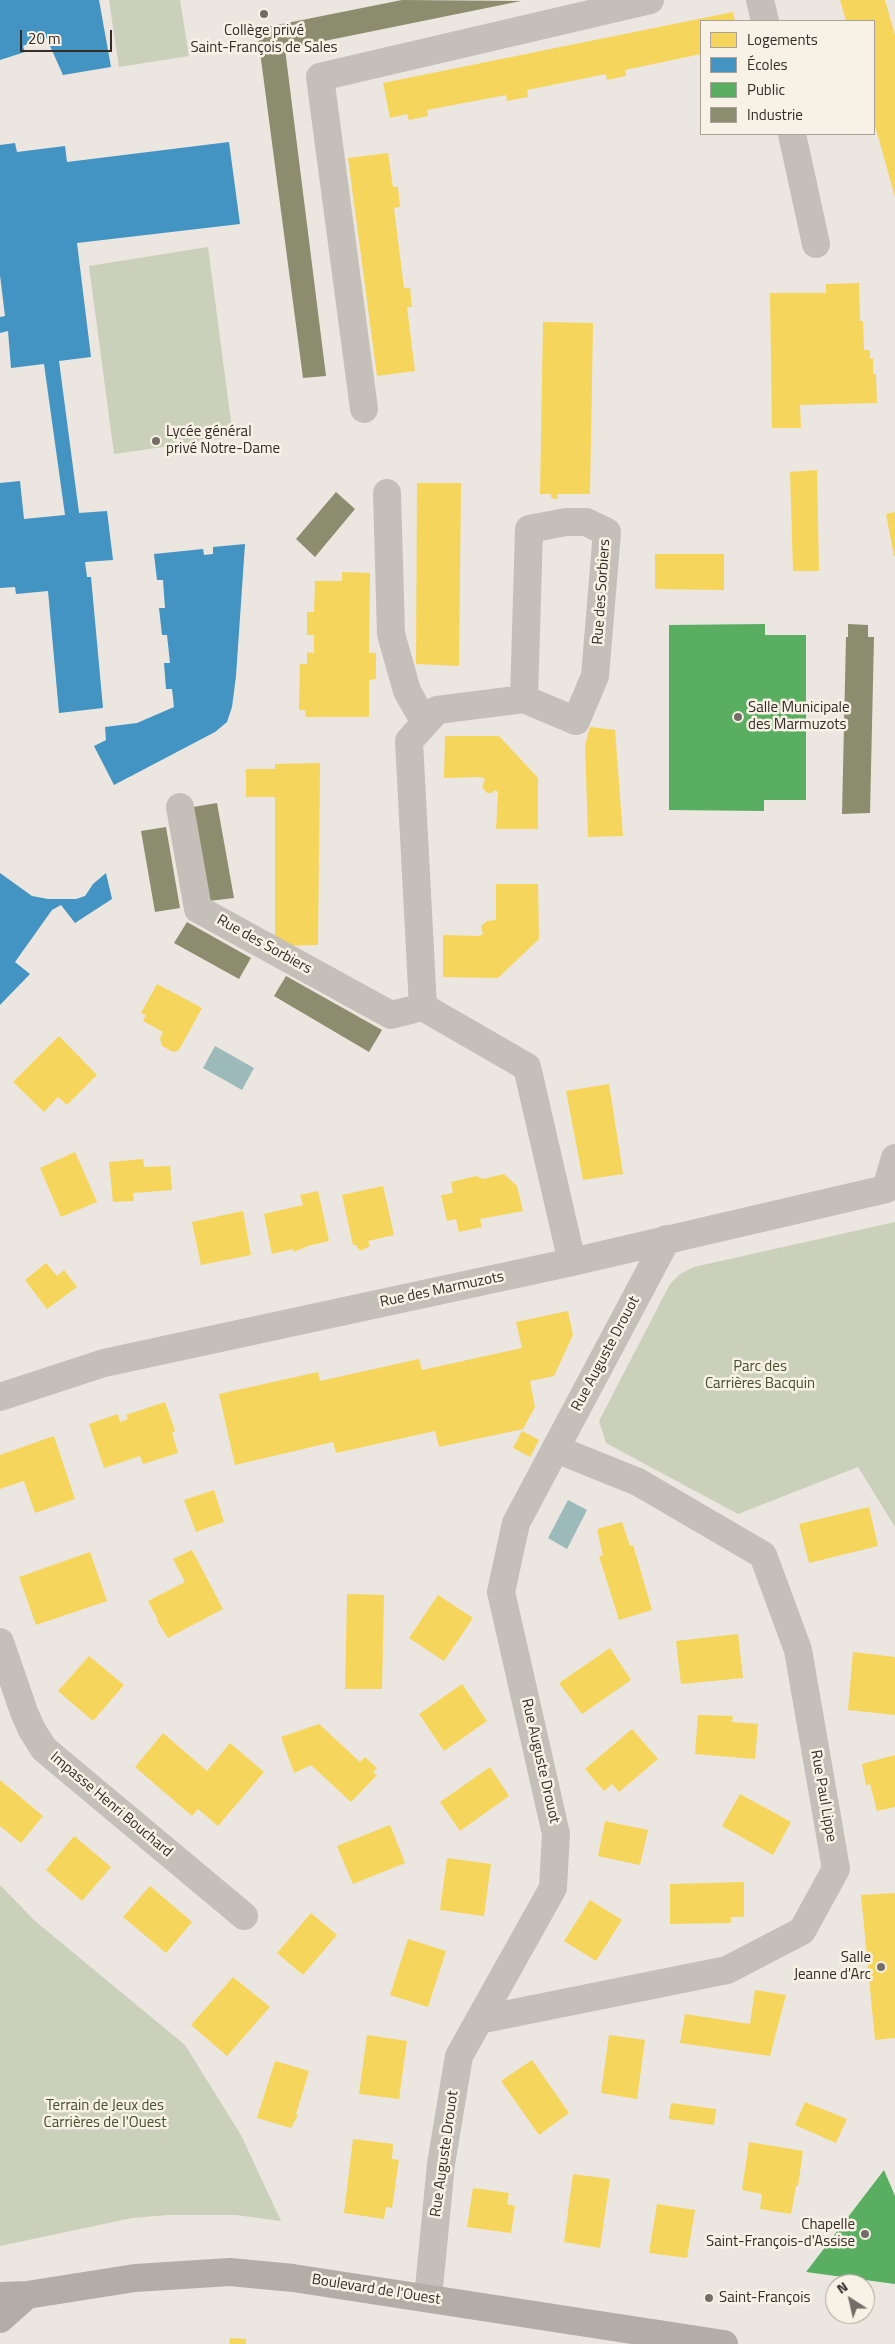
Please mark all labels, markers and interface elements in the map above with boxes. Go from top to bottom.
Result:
marker: Collège privé Saint-François de Sales [258,8,270,20]
scale bar [22,20,115,52]
legend [700,20,875,135]
place label: Collège privé Saint-François de Sales [190,22,338,57]
text: 20 m [28,27,61,50]
text: Logements [747,28,818,51]
text: Écoles [747,53,788,76]
text: Public [747,78,785,101]
text: Industrie [747,103,803,126]
place label: Lycée général privé Notre-Dame [166,423,280,458]
marker: Lycée général privé Notre-Dame [150,435,162,447]
street label: Rue des Sorbiers [589,539,615,645]
place label: Salle Municipale des Marmuzots [748,699,850,734]
marker: Salle Municipale des Marmuzots [732,711,744,723]
street label: Rue des Sorbiers [213,911,315,979]
street label: Rue des Marmuzots [378,1268,506,1312]
street label: Rue Auguste Drouot [568,1294,644,1414]
park label: Parc des Carrières Bacquin [705,1358,815,1393]
street label: Rue Auguste Drouot [517,1697,563,1825]
street label: Impasse Henri Bouchard [46,1749,176,1861]
street label: Rue Paul Lippe [806,1749,840,1843]
place label: Salle Jeanne d'Arc [794,1949,871,1984]
marker: Salle Jeanne d'Arc [875,1961,887,1973]
street label: Rue Auguste Drouot [427,2090,463,2218]
park label: Terrain de Jeux des Carrières de l'Ouest [44,2097,166,2132]
place label: Chapelle Saint-François-d'Assise [706,2216,855,2251]
marker: Chapelle Saint-François-d'Assise [859,2228,871,2240]
street label: Boulevard de l'Ouest [310,2271,442,2309]
north arrow [825,2274,875,2324]
text: N [832,2276,852,2299]
place label: Saint-François [719,2289,810,2307]
marker: Saint-François [703,2292,715,2304]

